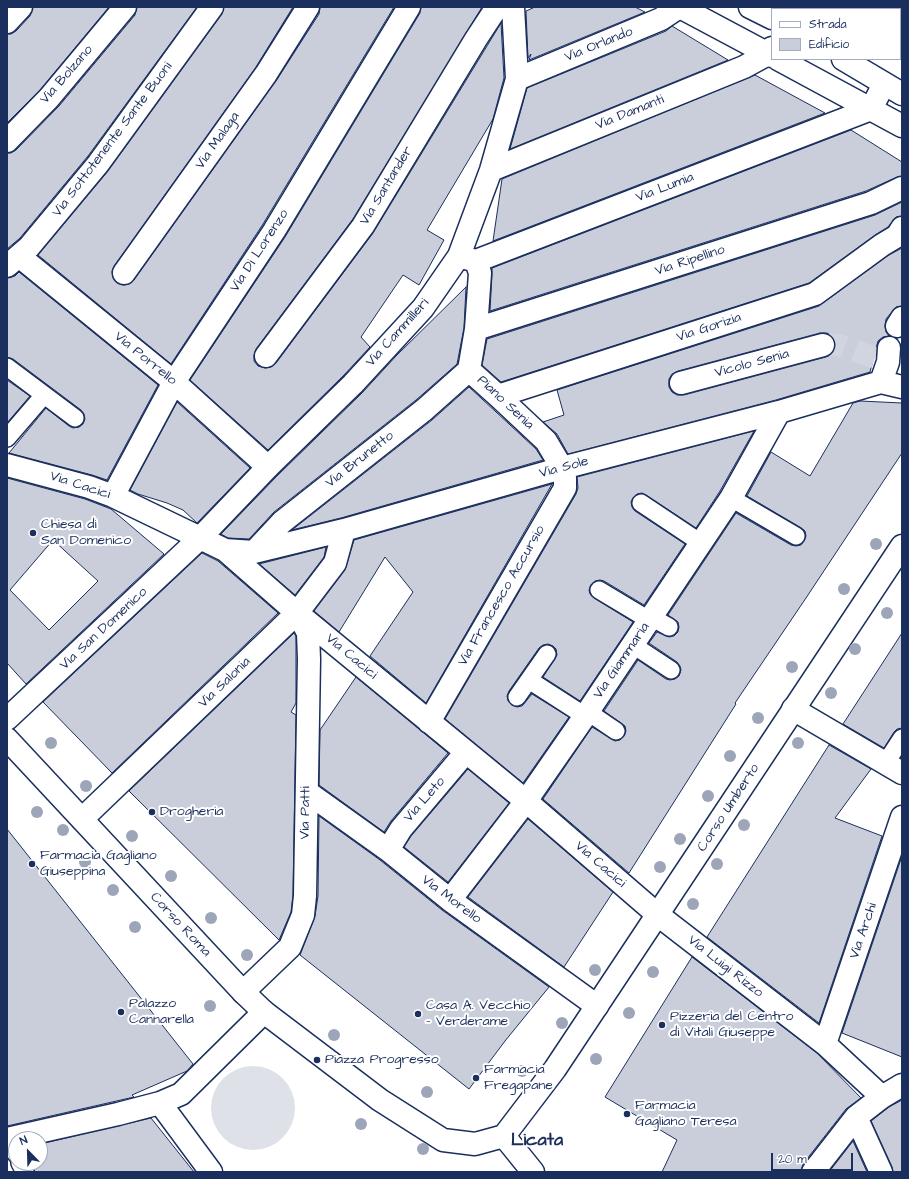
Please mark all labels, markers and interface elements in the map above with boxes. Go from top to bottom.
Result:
legend [771,8,901,60]
text: Strada [809,16,847,33]
street label: Via Orlando [562,24,636,66]
text: Edificio [809,36,849,53]
street label: Via Bolzano [37,42,97,108]
street label: Via Sottotenente Sante Buoni [49,59,177,221]
street label: Via Damanti [593,92,667,134]
street label: Via Malaga [192,109,244,173]
street label: Via Santander [357,144,417,228]
street label: Via Lumia [634,169,696,207]
street label: Via Di Lorenzo [227,207,293,295]
street label: Via Ripellino [653,242,727,280]
street label: Via Cammilleri [363,295,433,371]
street label: Via Gorizia [674,310,744,346]
street label: Via Porrello [110,329,180,389]
street label: Vicolo Senia [713,346,791,382]
street label: Piano Senia [473,372,537,434]
street label: Via Brunetto [322,428,398,492]
street label: Via Sole [538,453,590,483]
street label: Via Cacici [48,468,112,504]
place label: Chiesa di San Domenico [41,517,131,550]
street label: Via Francesco Accursio [455,523,549,669]
marker: Chiesa di San Domenico [28,528,38,538]
street label: Via San Domenico [57,584,151,674]
street label: Via Giammaria [590,620,654,702]
street label: Via Cacici [322,630,380,684]
street label: Via Salonia [195,654,255,712]
street label: Corso Umberto [694,761,764,855]
street label: Via Leto [401,774,449,826]
street label: Via Patti [297,786,315,840]
place label: Drogheria [160,804,223,820]
marker: Drogheria [147,807,157,817]
street label: Via Cacici [571,838,629,892]
place label: Farmacia Gagliano Giuseppina [40,848,157,880]
marker: Farmacia Gagliano Giuseppina [27,859,37,869]
street label: Via Morello [418,872,484,928]
street label: Corso Roma [146,889,214,961]
street label: Via Archi [847,901,881,961]
street label: Via Luigi Rizzo [684,932,766,1002]
place label: Palazzo Cannarella [129,996,194,1028]
place label: Casa A. Vecchio - Verderame [426,998,530,1030]
marker: Palazzo Cannarella [116,1007,126,1017]
marker: Casa A. Vecchio - Verderame [413,1009,423,1019]
place label: Pizzeria del Centro di Vitali Giuseppe [670,1009,793,1042]
marker: Pizzeria del Centro di Vitali Giuseppe [657,1020,667,1030]
place label: Piazza Progresso [325,1052,439,1068]
marker: Piazza Progresso [312,1055,322,1065]
place label: Farmacia Fregapane [484,1062,553,1094]
marker: Farmacia Fregapane [471,1073,481,1083]
place label: Farmacia Gagliano Teresa [635,1098,737,1130]
marker: Farmacia Gagliano Teresa [622,1109,632,1119]
district label: Licata [511,1130,563,1152]
north arrow [8,1131,48,1171]
text: N [17,1132,30,1149]
scale bar [773,1145,855,1171]
text: 20 m [778,1151,807,1168]

